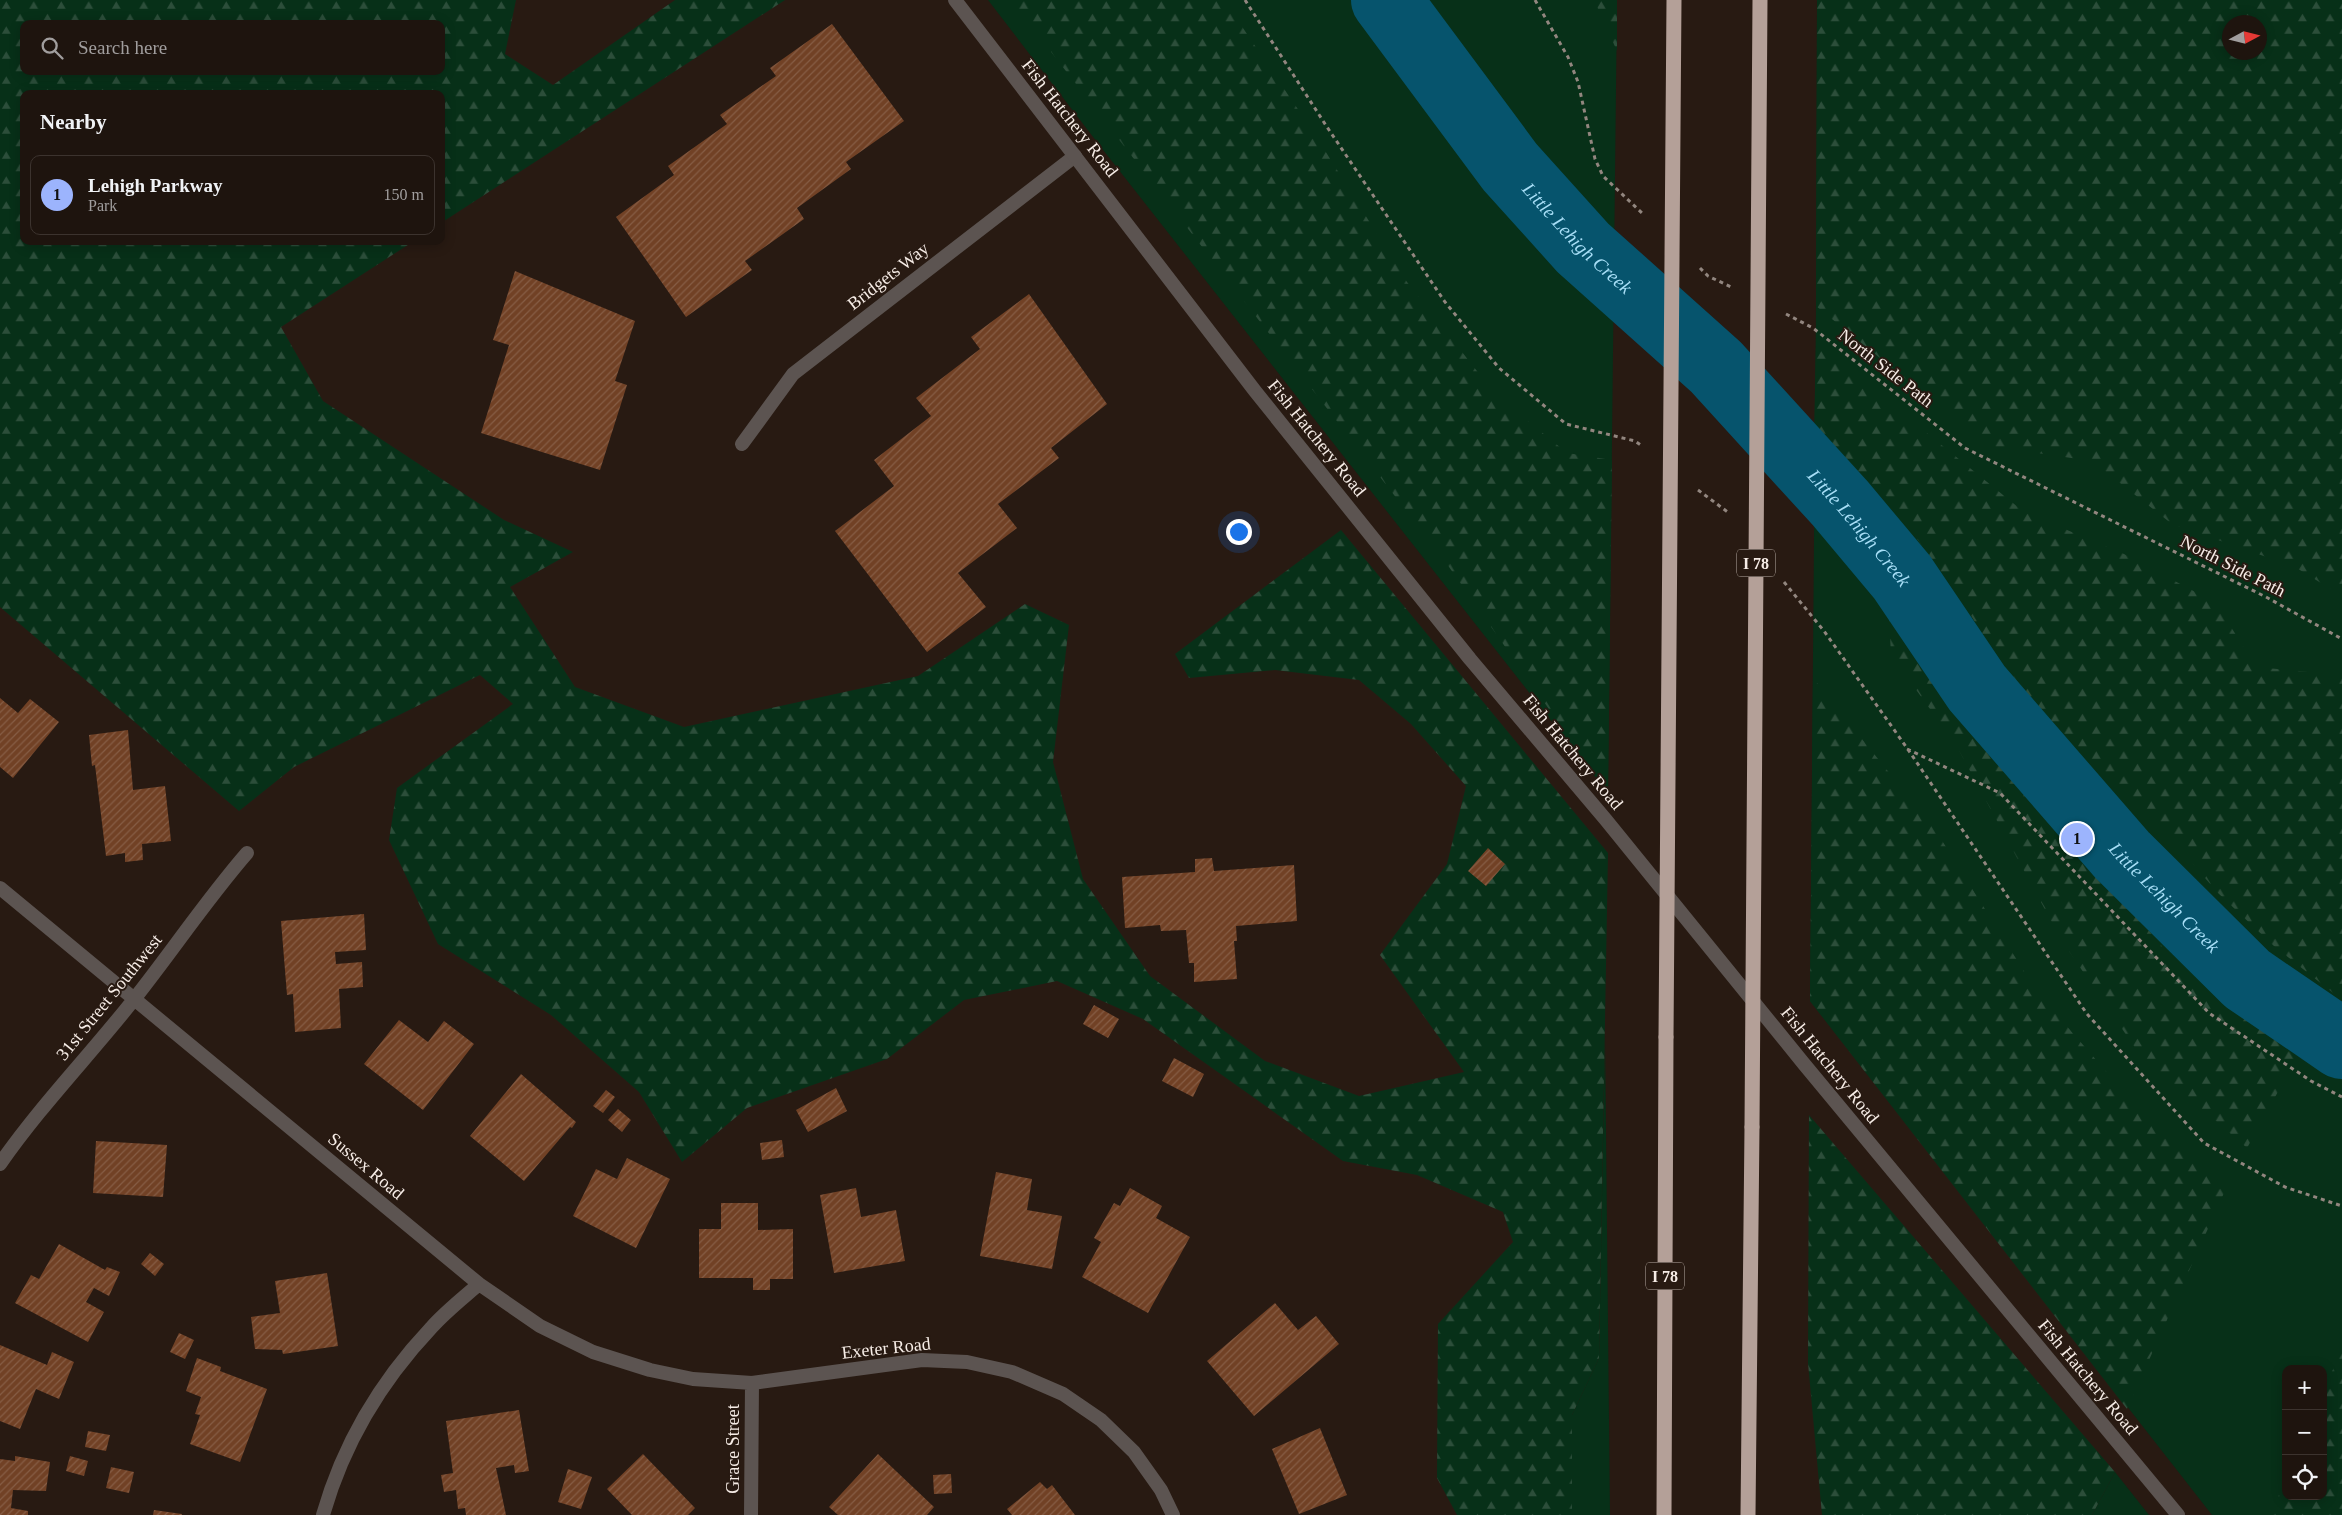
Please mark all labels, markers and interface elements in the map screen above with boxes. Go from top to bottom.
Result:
north arrow [2222,15,2267,60]
search box [20,20,445,75]
icon: search [38,34,66,62]
text: Search here [78,37,167,58]
street label: Fish Hatchery Road [1018,55,1122,181]
text: Nearby [40,110,107,134]
text: Lehigh Parkway [88,175,223,196]
water label: Little Lehigh Creek [1518,177,1637,298]
text: 1 [53,186,61,203]
text: 150 m [384,186,424,203]
text: Park [88,197,117,214]
street label: Bridgets Way [843,238,933,314]
street label: North Side Path [1835,325,1937,411]
street label: Fish Hatchery Road [1264,376,1370,500]
water label: Little Lehigh Creek [1803,464,1916,590]
your location [1226,519,1252,545]
street label: North Side Path [2177,531,2289,601]
road number: I 78 [1737,550,1775,576]
street label: Fish Hatchery Road [1519,690,1627,814]
pin: 1 [2061,820,2093,858]
water label: Little Lehigh Creek [2104,837,2224,957]
street label: 31st Street Southwest [52,930,166,1064]
street label: Fish Hatchery Road [1777,1003,1883,1127]
street label: Sussex Road [324,1129,408,1203]
road number: I 78 [1646,1262,1684,1290]
street label: Fish Hatchery Road [2034,1315,2142,1439]
street label: Exeter Road [840,1333,932,1363]
map controls [2282,1365,2327,1500]
button: + [2282,1365,2327,1410]
street label: Grace Street [723,1404,743,1494]
button: − [2282,1410,2327,1455]
button: locate [2282,1455,2327,1500]

